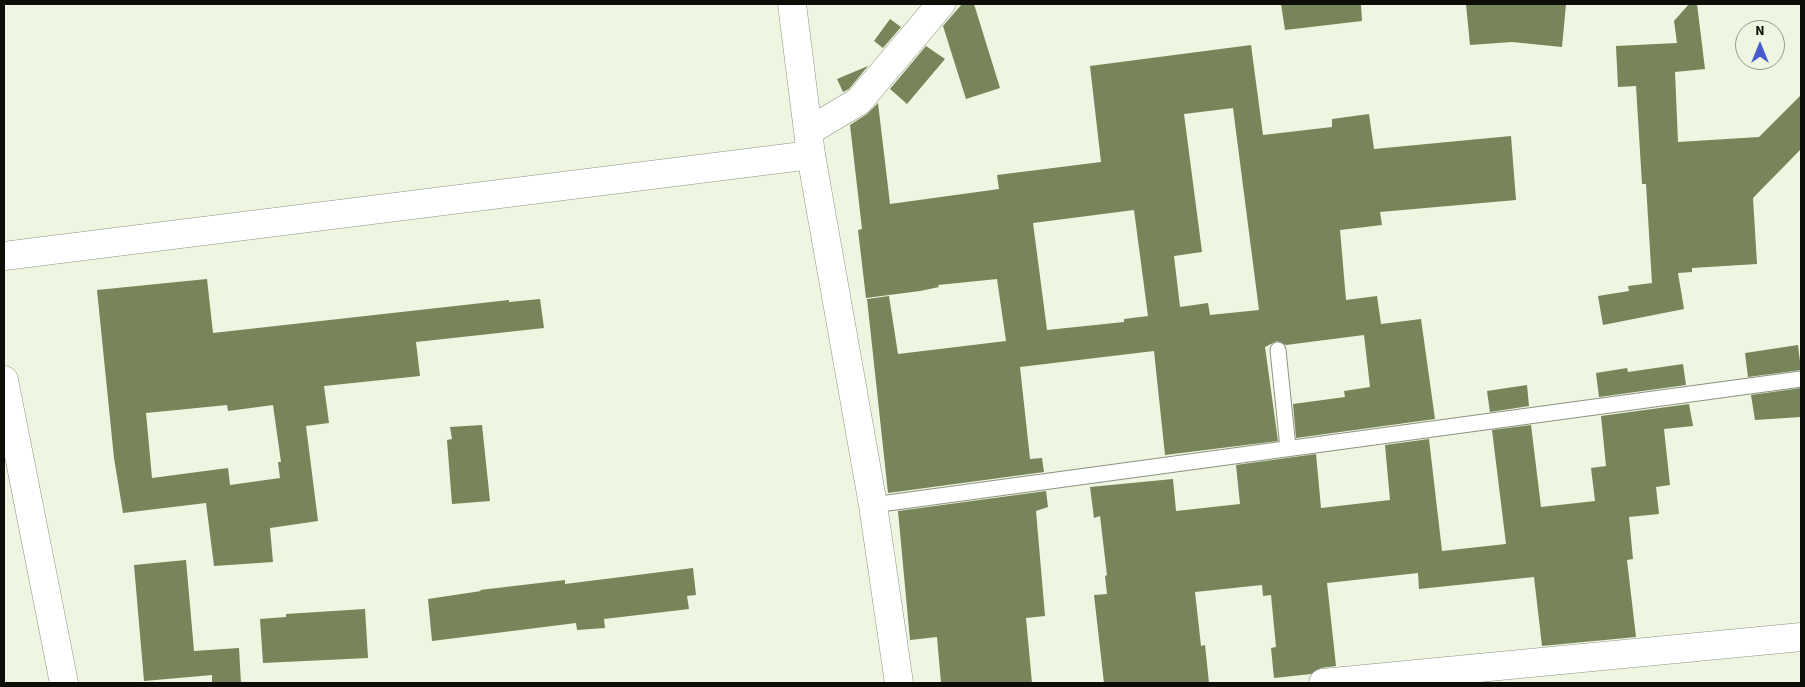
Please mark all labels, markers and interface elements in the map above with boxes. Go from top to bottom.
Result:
north arrow [1735,20,1785,70]
text: N [1755,21,1765,41]

